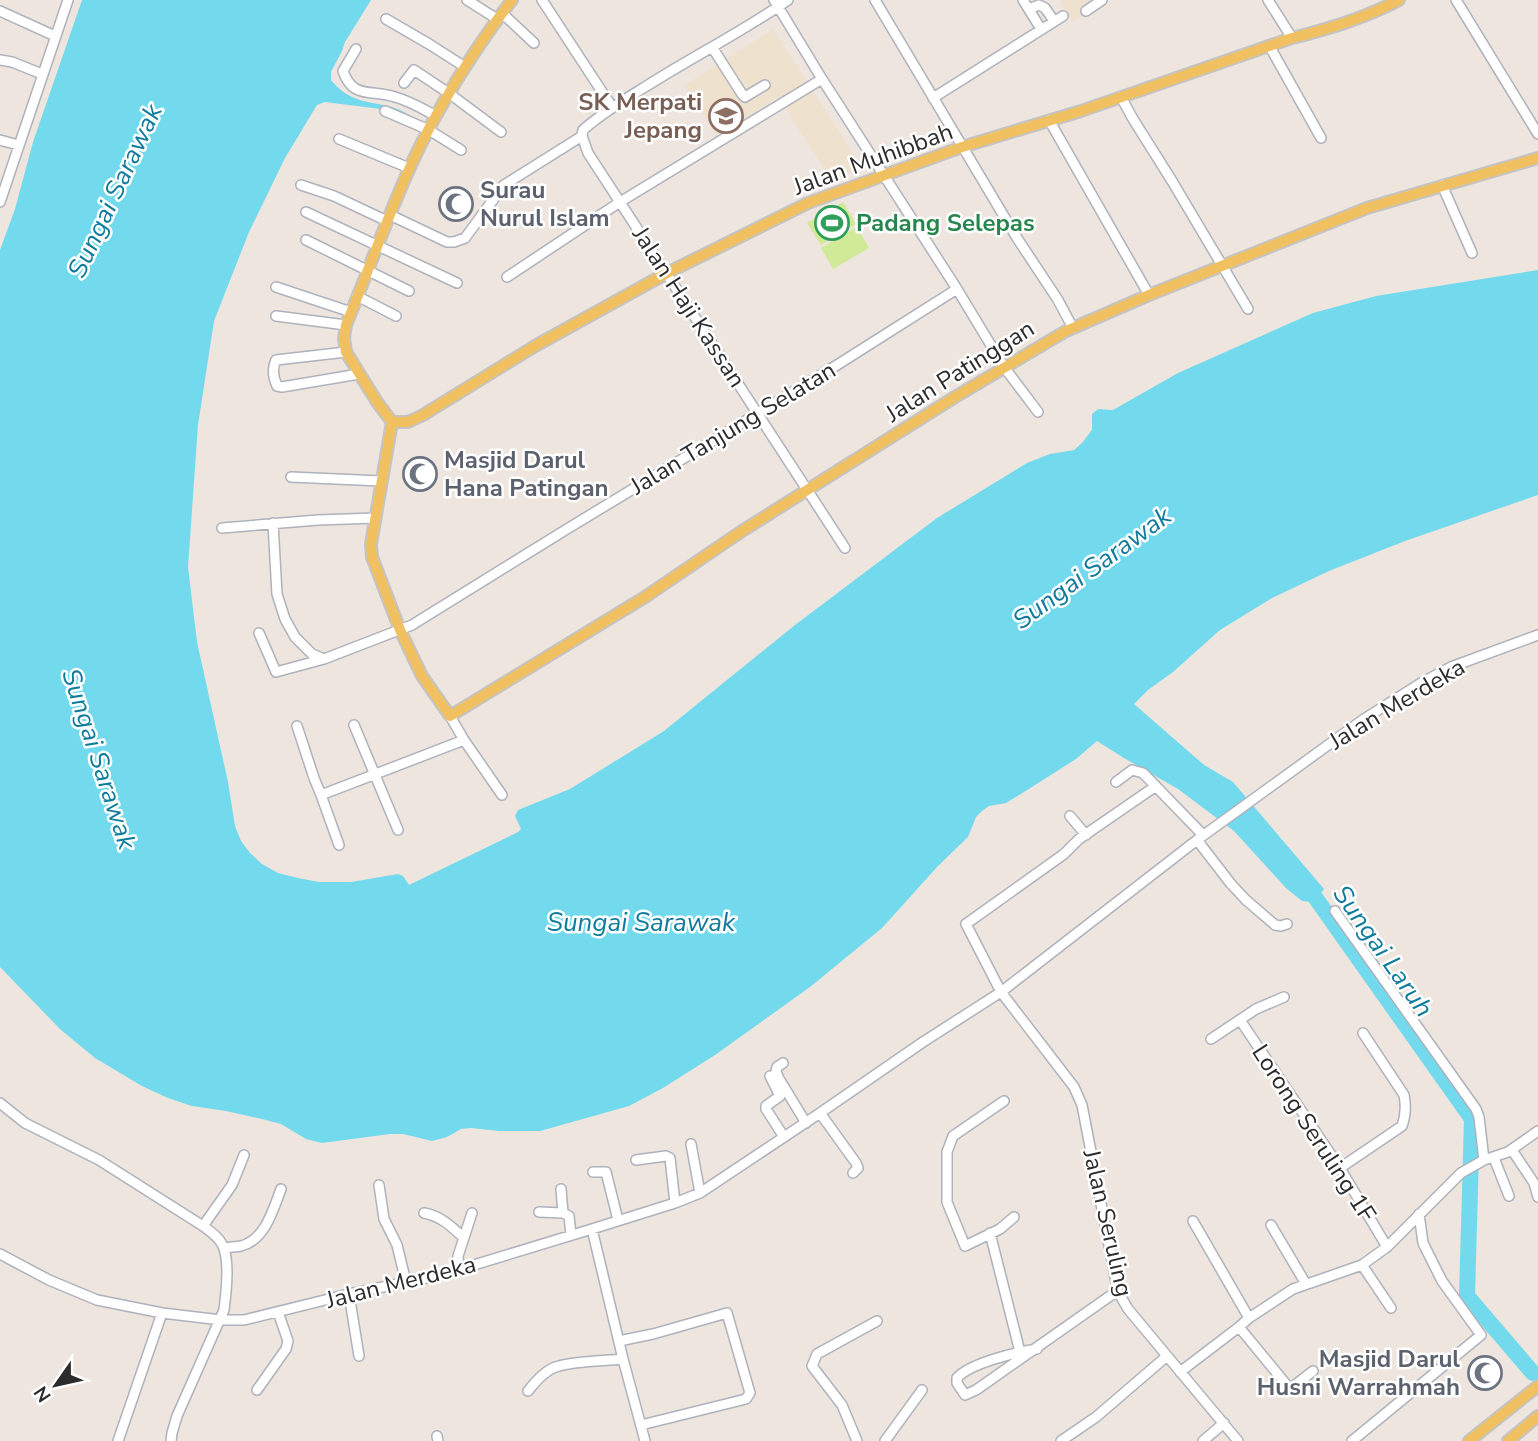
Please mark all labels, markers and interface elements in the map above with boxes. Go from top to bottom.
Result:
place label: SK Merpati Jepang [578,86,702,146]
water label: Sungai Sarawak [59,97,171,284]
school or university icon: SK Merpati Jepang [707,97,745,135]
street label: Jalan Muhibbah [788,115,957,203]
place label: Surau Nurul Islam [480,174,610,234]
mosque icon: Surau Nurul Islam [437,185,475,223]
sports icon: Padang Selepas [813,204,851,242]
place label: Padang Selepas [856,207,1035,239]
street label: Jalan Haji Kassan [624,220,753,394]
street label: Jalan Patinggan [879,313,1040,430]
street label: Jalan Tanjung Selatan [624,354,842,503]
place label: Masjid Darul Hana Patingan [444,444,609,504]
mosque icon: Masjid Darul Hana Patingan [401,455,439,493]
water label: Sungai Sarawak [1006,498,1179,637]
street label: Jalan Merdeka [1322,651,1471,758]
water label: Sungai Sarawak [53,664,145,855]
water label: Sungai Laruh [1325,878,1441,1024]
water label: Sungai Sarawak [547,905,736,940]
street label: Lorong Seruling 1F [1245,1038,1383,1228]
street label: Jalan Seruling [1075,1145,1140,1300]
street label: Jalan Merdeka [322,1248,479,1316]
place label: Masjid Darul Husni Warrahmah [1257,1343,1460,1403]
north arrow [21,1350,91,1420]
mosque icon: Masjid Darul Husni Warrahmah [1466,1354,1504,1392]
text: N [28,1381,57,1407]

